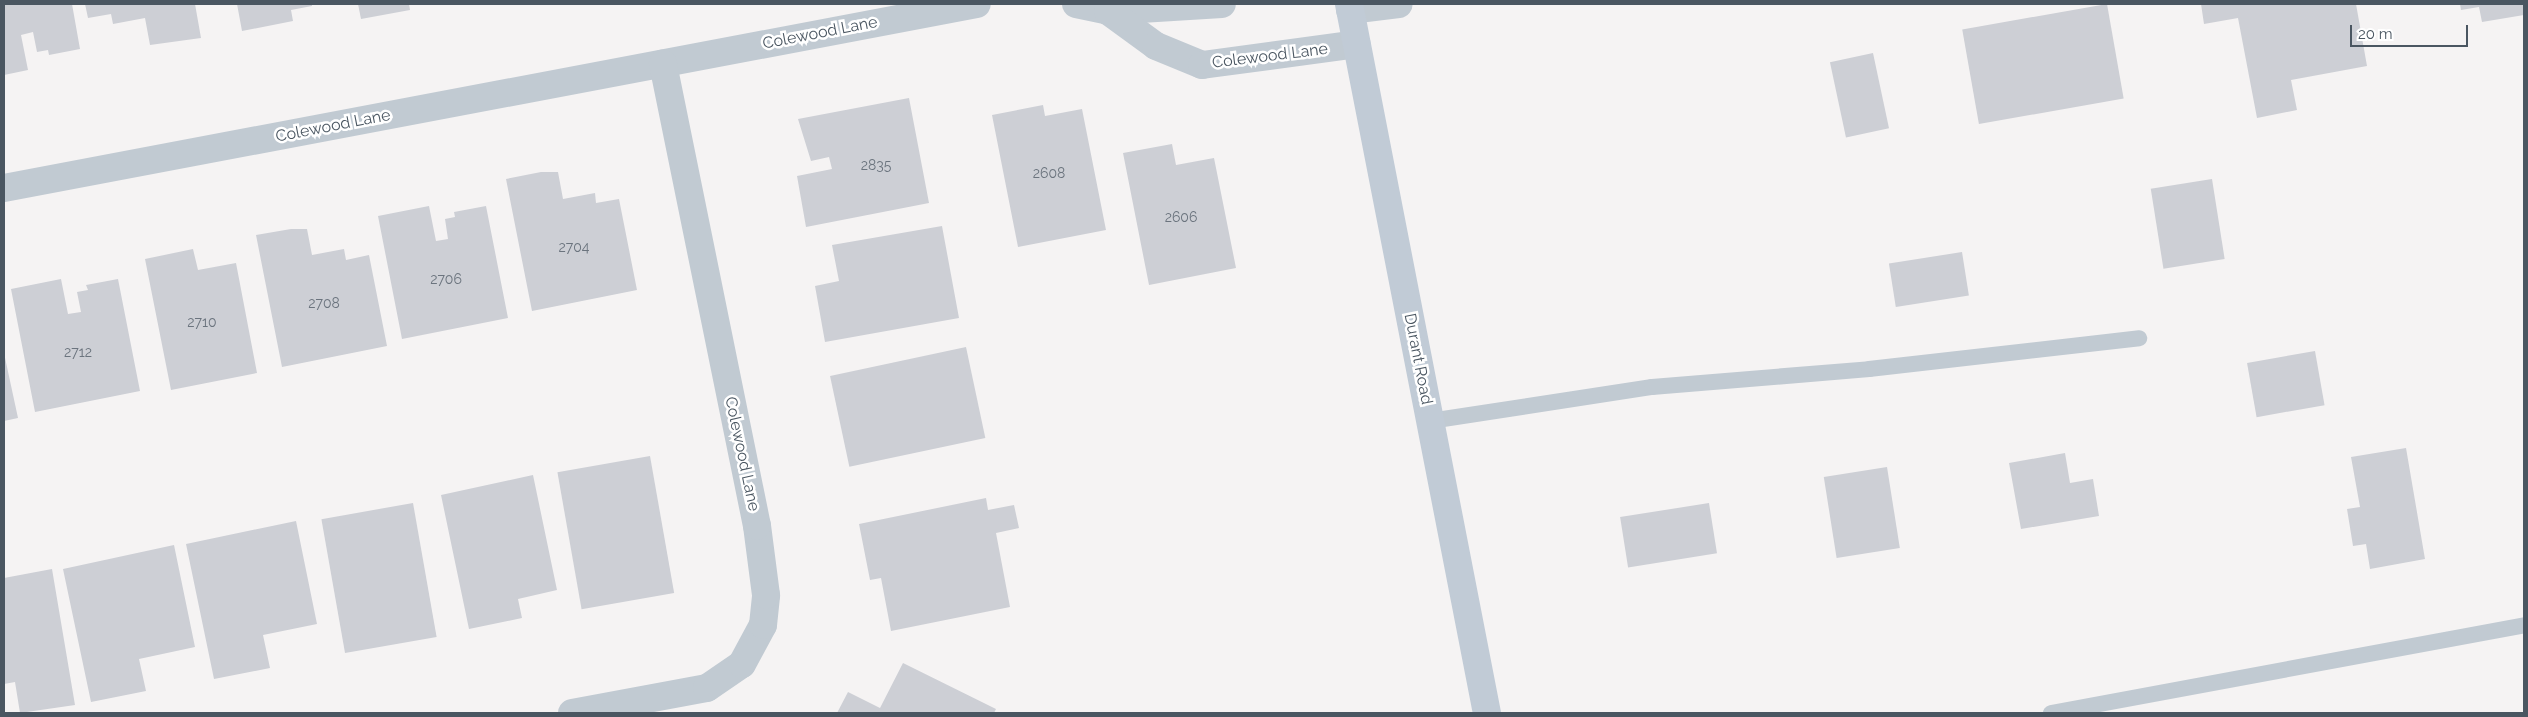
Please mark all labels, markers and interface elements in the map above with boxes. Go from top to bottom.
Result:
street label: Colewood Lane [761,12,879,54]
scale bar [2353,15,2470,47]
text: 20 m [2358,25,2393,43]
street label: Colewood Lane [1211,39,1329,73]
street label: Colewood Lane [274,105,392,147]
house number: 2835 [861,157,891,173]
house number: 2608 [1033,165,1065,181]
house number: 2606 [1165,209,1197,225]
house number: 2704 [559,239,589,255]
house number: 2706 [430,271,462,287]
house number: 2708 [308,295,340,311]
street label: Durant Road [1400,312,1436,406]
house number: 2710 [187,314,217,330]
house number: 2712 [64,344,92,360]
street label: Colewood Lane [720,395,764,513]

